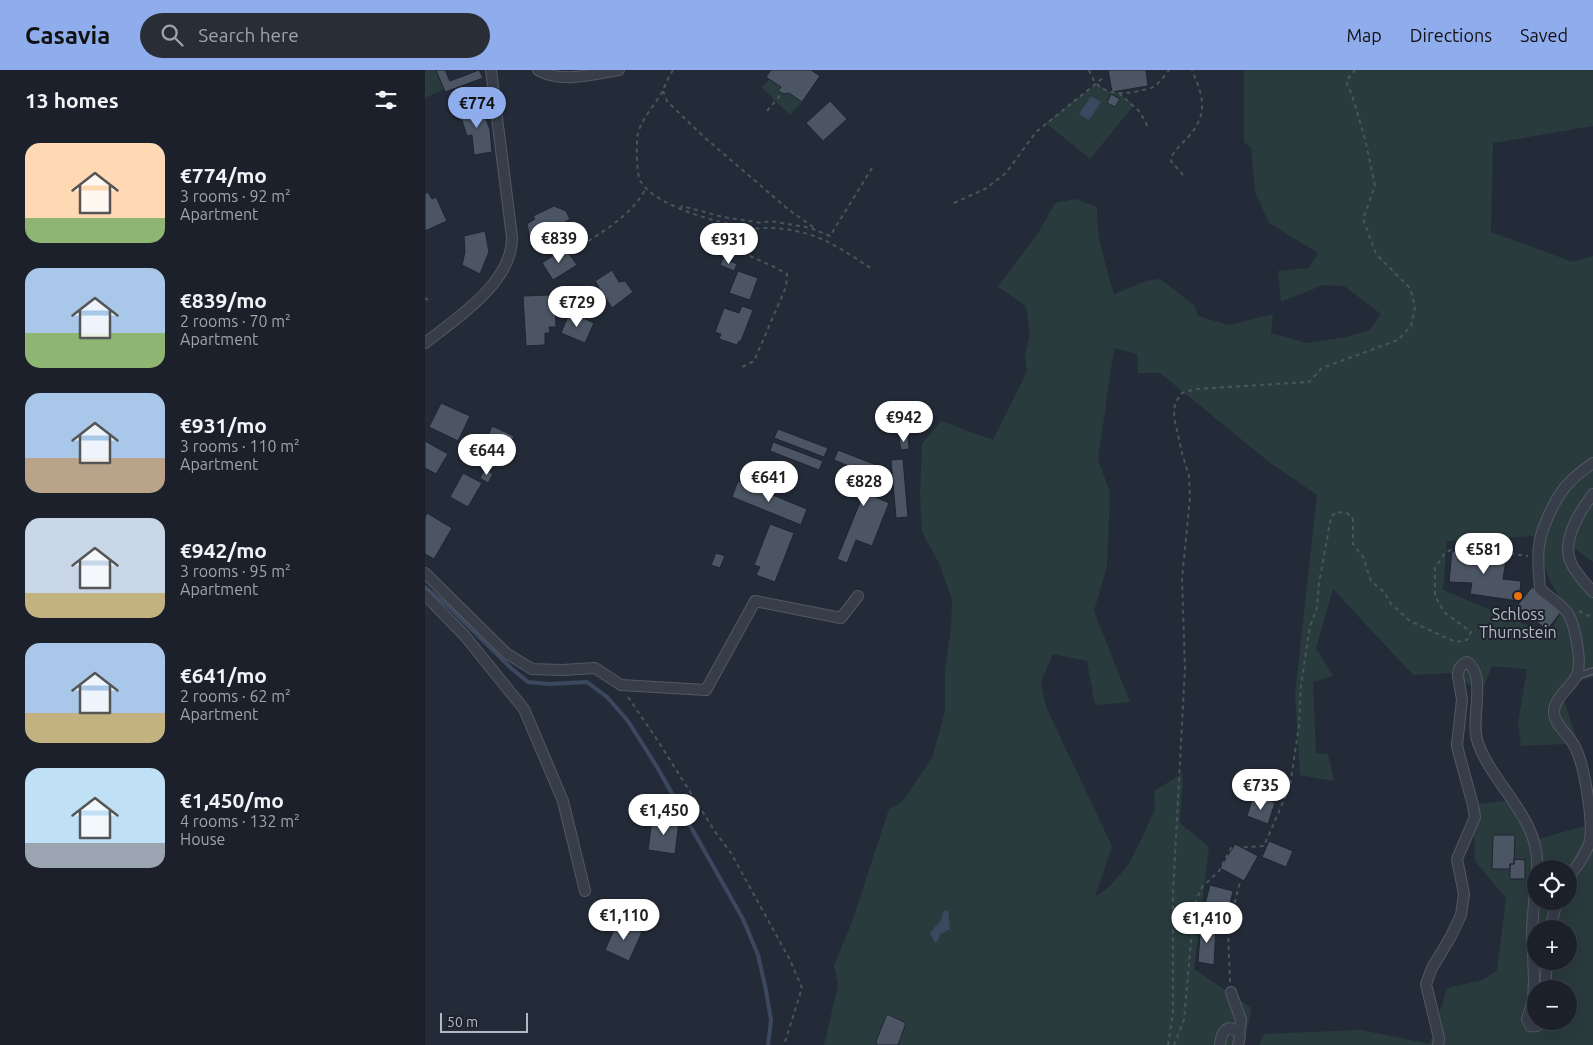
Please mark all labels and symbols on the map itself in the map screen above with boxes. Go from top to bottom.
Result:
pin: €774 [447,87,507,129]
pin: €839 [529,222,589,264]
pin: €931 [699,222,759,265]
pin: €729 [547,286,607,328]
pin: €942 [874,400,934,443]
pin: €644 [457,434,517,476]
pin: €641 [739,460,799,503]
pin: €828 [834,464,894,507]
pin: €581 [1454,532,1514,575]
marker: Schloss Thurnstein [1512,590,1524,602]
place label: Schloss Thurnstein [1479,605,1557,641]
pin: €735 [1231,768,1291,811]
pin: €1,450 [623,794,705,836]
pin: €1,110 [583,898,665,941]
pin: €1,410 [1166,902,1248,944]
scale bar [440,1010,527,1033]

